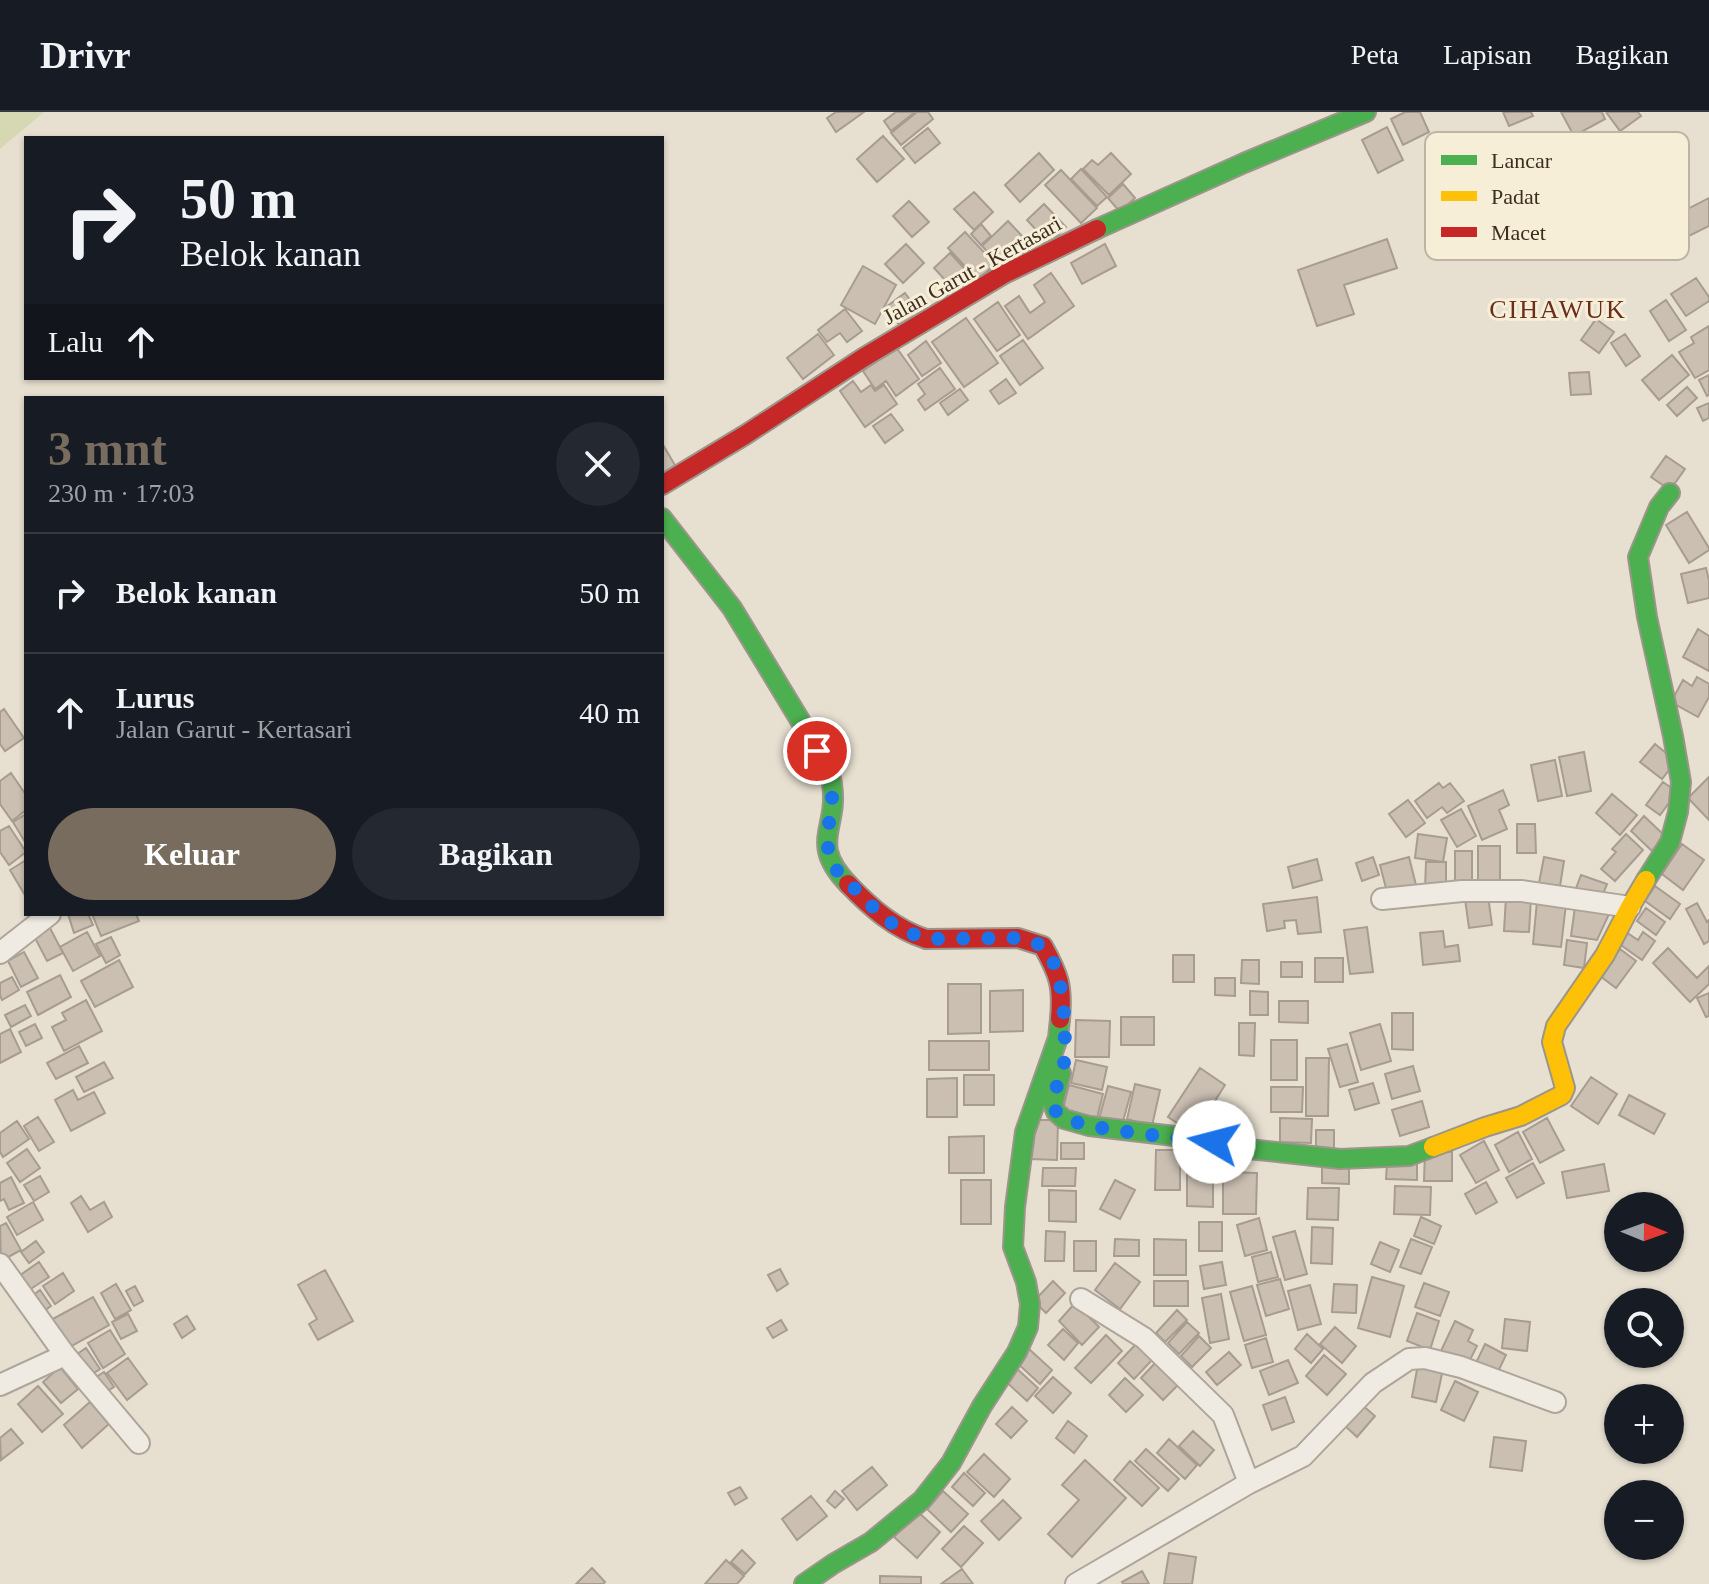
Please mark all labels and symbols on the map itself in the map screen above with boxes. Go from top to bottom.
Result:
legend [1425,132,1689,260]
text: Lancar [1491,148,1553,173]
text: Padat [1491,184,1540,209]
street label: Jalan Garut - Kertasari [879,211,1065,329]
text: Macet [1491,220,1546,245]
district label: CIHAWUK [1489,295,1627,324]
pin [783,717,851,785]
position arrow [1172,1100,1256,1184]
north arrow [1604,1192,1684,1272]

